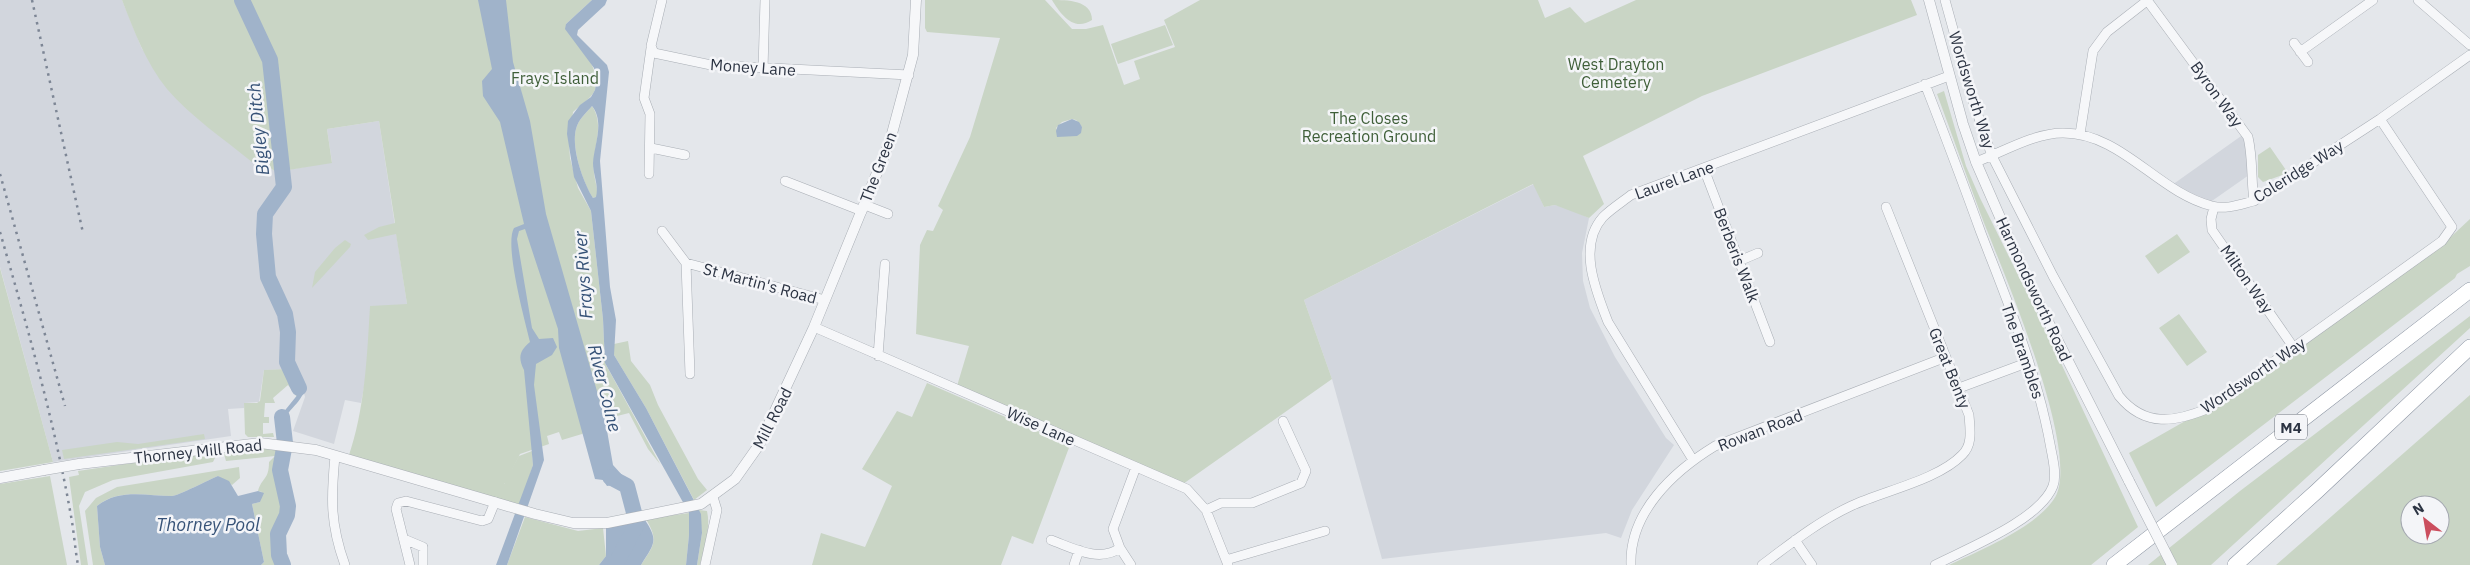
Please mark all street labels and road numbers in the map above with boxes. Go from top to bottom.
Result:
street label: Wordsworth Way [1945,29,1999,151]
street label: Money Lane [709,54,797,80]
street label: Byron Way [2186,57,2248,131]
street label: The Green [855,129,901,205]
street label: Coleridge Way [2249,135,2347,207]
street label: Laurel Lane [1632,156,1716,204]
street label: Berberis Walk [1710,205,1764,306]
street label: Harmondsworth Road [1992,214,2076,364]
street label: Milton Way [2216,241,2278,317]
street label: St Martin's Road [701,258,819,308]
street label: The Brambles [1997,301,2049,401]
street label: Great Benty [1925,325,1975,411]
street label: Wordsworth Way [2197,333,2309,417]
street label: Mill Road [748,384,796,452]
street label: Wise Lane [1004,402,1079,450]
street label: Rowan Road [1715,405,1805,455]
road number: M4 [2275,414,2307,440]
street label: Thorney Mill Road [133,434,263,468]

